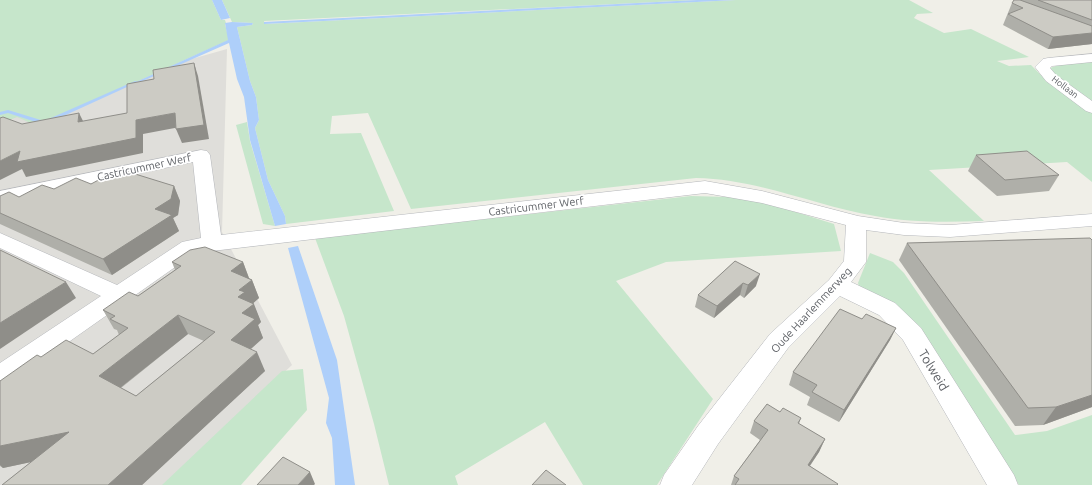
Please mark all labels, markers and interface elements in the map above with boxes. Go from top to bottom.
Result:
street label: Hollaan [1050,74,1080,100]
street label: Castricummer Werf [96,151,193,183]
street label: Castricummer Werf [488,194,585,218]
street label: Oude Haarlemmerweg [768,265,854,355]
street label: Tolweid [916,347,952,393]

